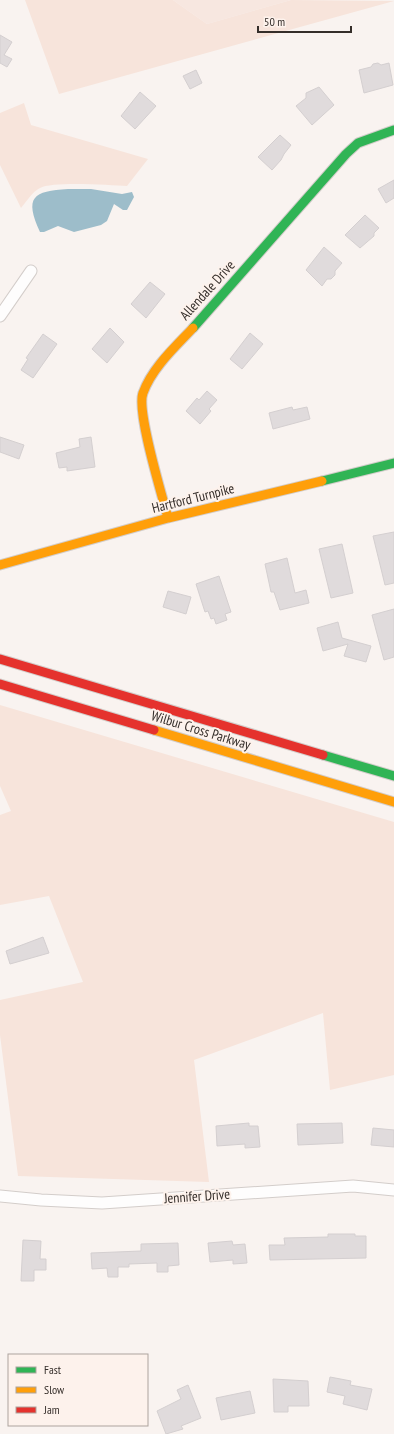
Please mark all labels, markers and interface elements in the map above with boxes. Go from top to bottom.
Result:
scale bar [258,8,351,34]
text: 50 m [264,14,285,29]
street label: Allendale Drive [175,256,239,324]
street label: Hartford Turnpike [150,479,236,517]
street label: Wilbur Cross Parkway [149,706,254,754]
street label: Jennifer Drive [162,1185,231,1207]
legend [8,1354,148,1426]
text: Fast [44,1362,62,1377]
text: Slow [44,1382,65,1397]
text: Jam [43,1402,60,1417]

